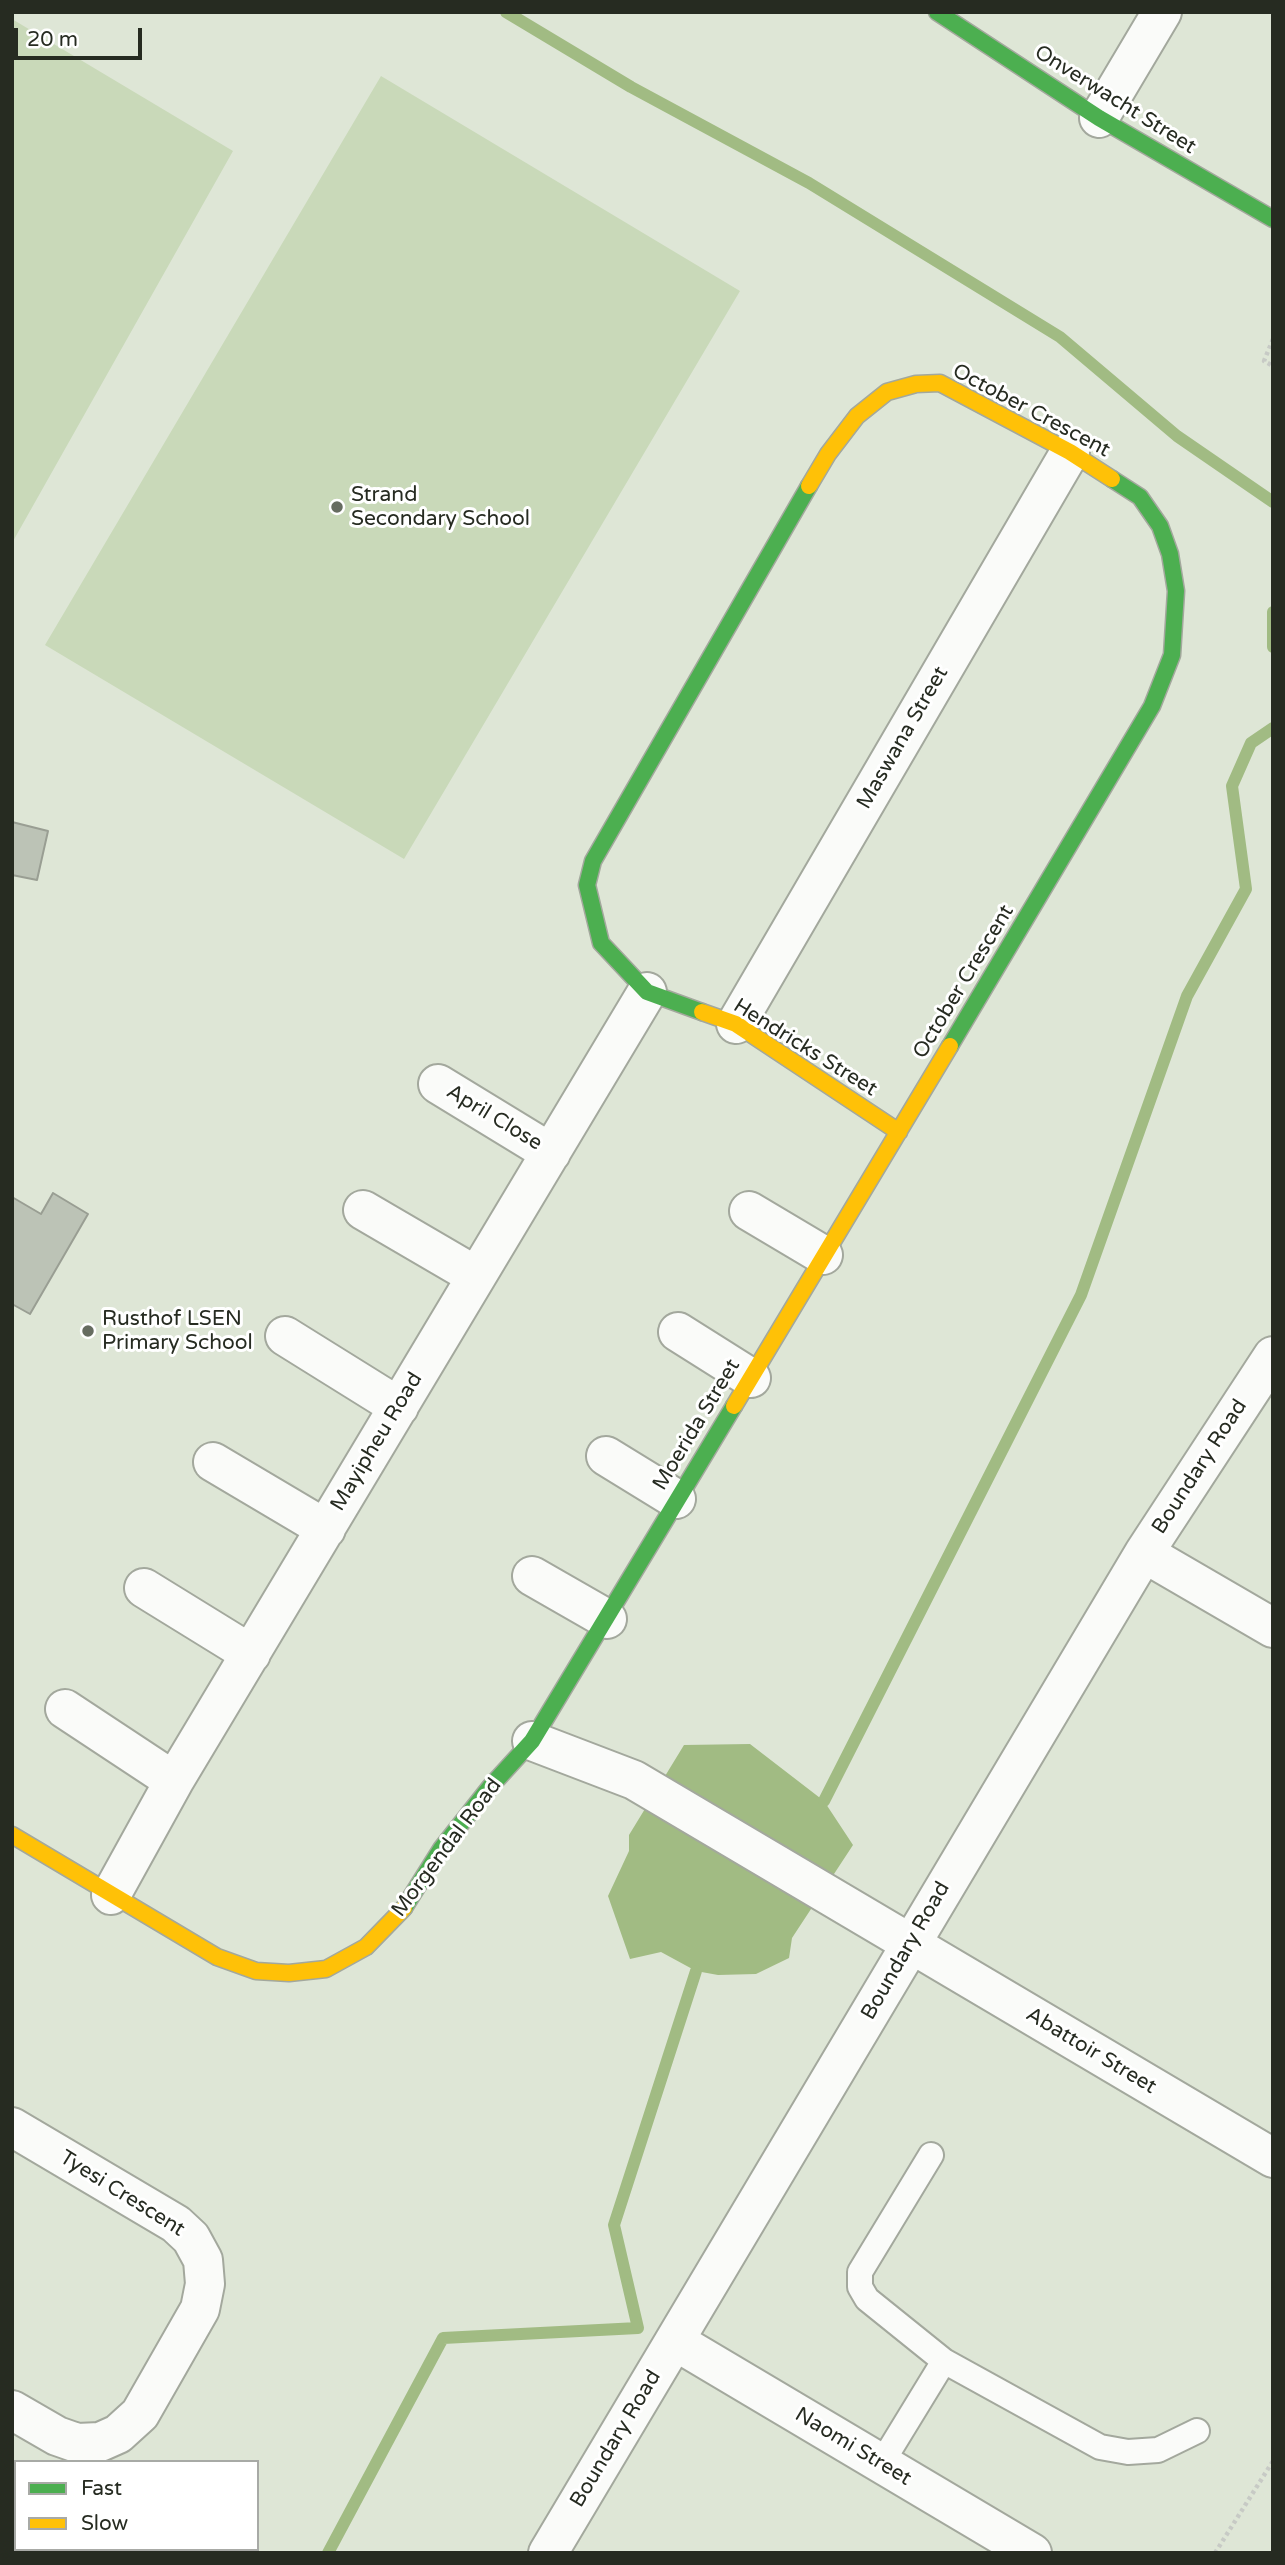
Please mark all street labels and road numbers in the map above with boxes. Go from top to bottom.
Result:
street label: Onverwacht Street [1029,40,1201,160]
street label: October Crescent [948,359,1114,463]
street label: Maswana Street [852,662,954,814]
street label: October Crescent [908,901,1020,1063]
street label: Hendricks Street [728,994,882,1102]
street label: April Close [442,1080,546,1156]
street label: Moerida Street [648,1355,746,1495]
street label: Mayipheu Road [326,1368,428,1516]
street label: Boundary Road [1147,1395,1253,1539]
street label: Morgendal Road [387,1774,507,1922]
street label: Boundary Road [856,1877,956,2025]
street label: Abattoir Street [1021,2002,1161,2100]
street label: Tyesi Crescent [55,2145,189,2243]
street label: Boundary Road [565,2366,667,2512]
street label: Naomi Street [790,2402,916,2492]

